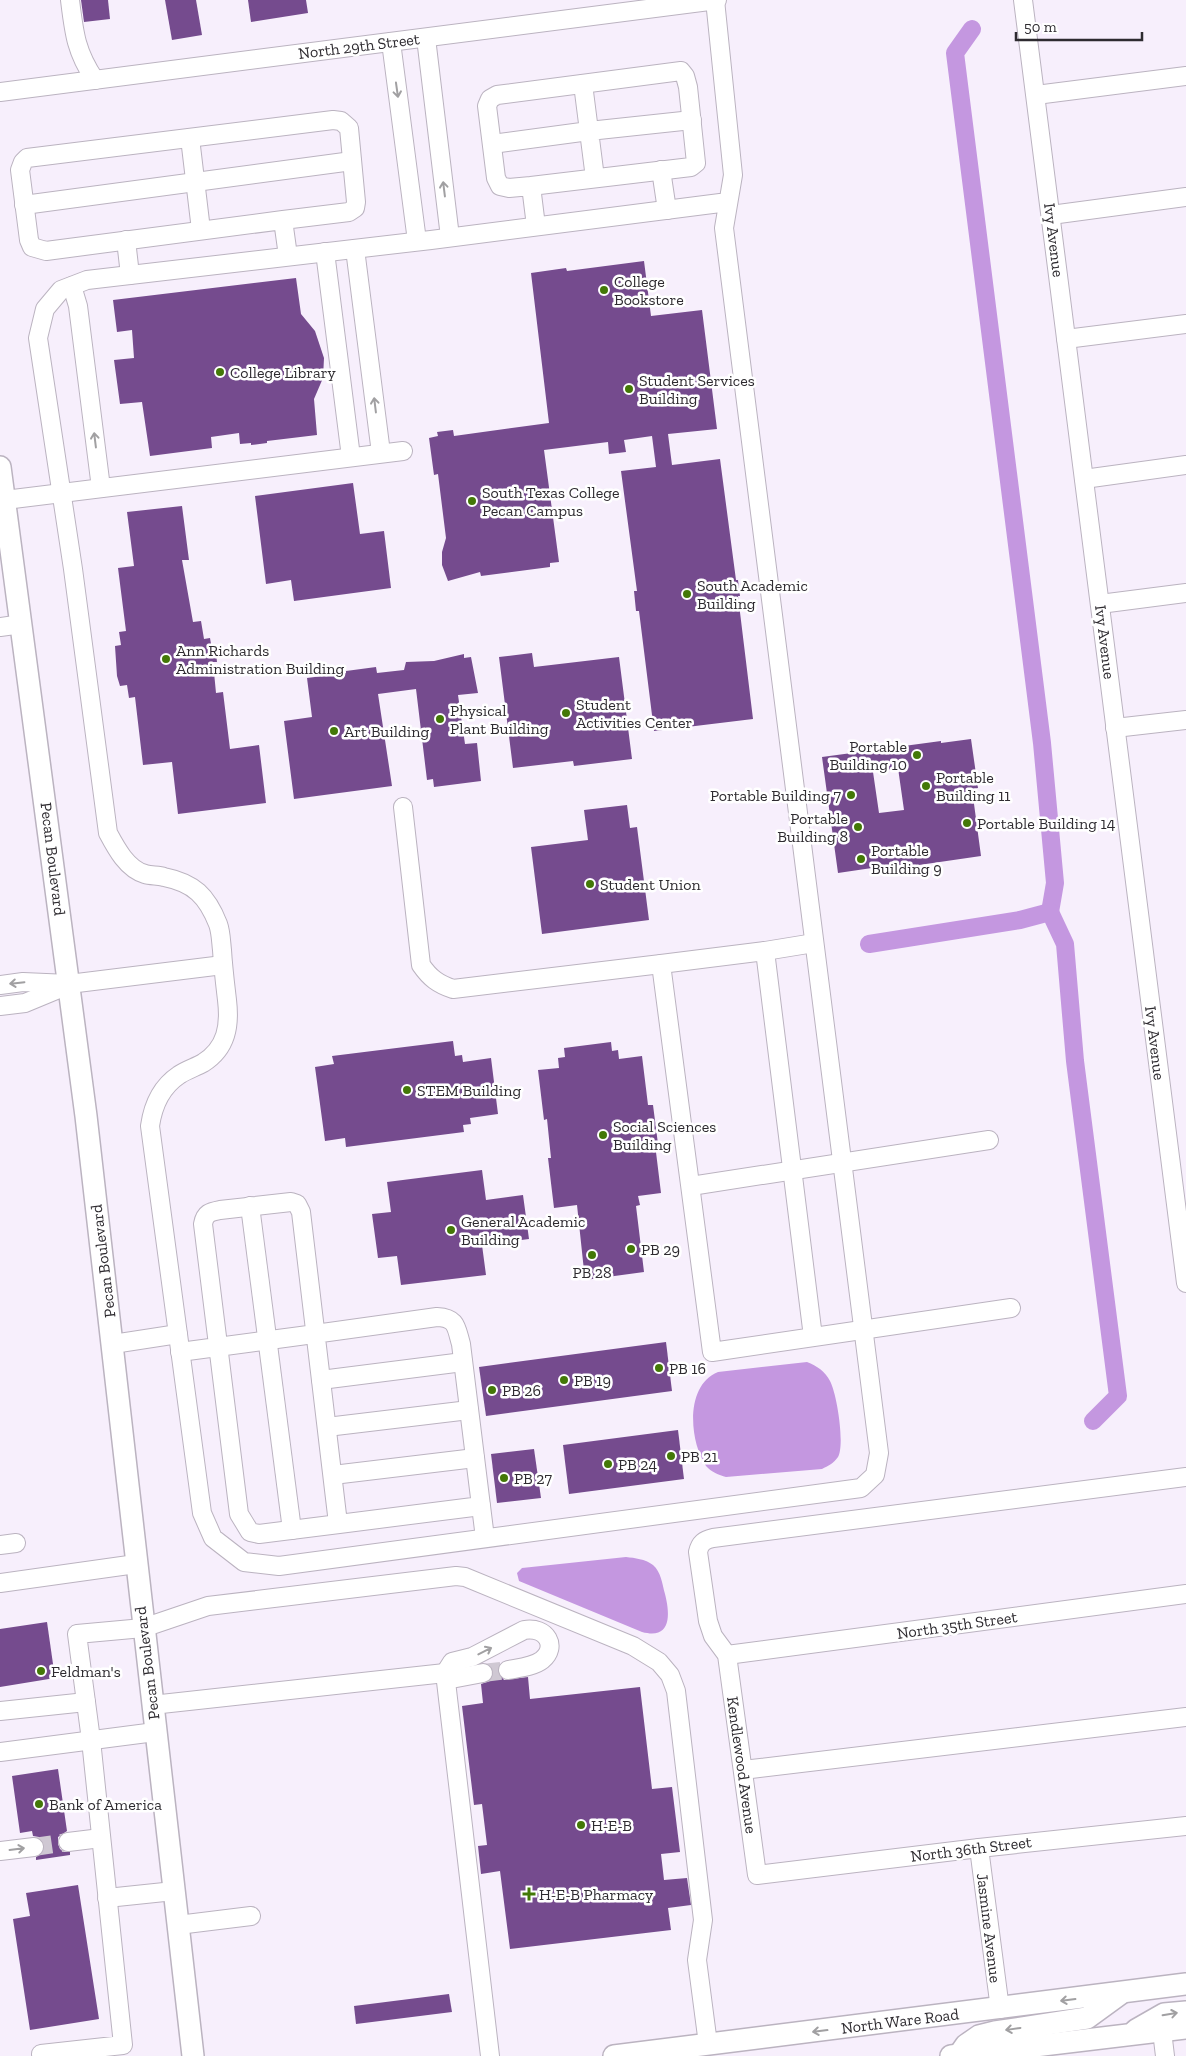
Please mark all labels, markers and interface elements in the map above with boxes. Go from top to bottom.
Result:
scale bar [1016,10,1142,42]
text: 50 m [1024,18,1057,36]
street label: North 29th Street [297,29,421,63]
one-way arrow [392,82,402,98]
one-way arrow [439,181,449,197]
street label: Ivy Avenue [1040,202,1068,278]
place label: College Bookstore [614,272,684,309]
marker: College Bookstore [598,284,610,296]
place label: College Library [230,363,336,382]
marker: College Library [214,366,226,378]
place label: Student Services Building [639,371,755,408]
marker: Student Services Building [623,383,635,395]
one-way arrow [370,397,380,413]
one-way arrow [90,432,100,448]
place label: South Texas College Pecan Campus [482,483,620,520]
marker: South Texas College Pecan Campus [466,495,478,507]
place label: South Academic Building [697,576,808,613]
marker: South Academic Building [681,588,693,600]
street label: Ivy Avenue [1091,604,1119,680]
place label: Ann Richards Administration Building [176,641,345,678]
marker: Ann Richards Administration Building [160,653,172,665]
place label: Student Activities Center [576,695,692,732]
place label: Physical Plant Building [450,701,549,738]
marker: Student Activities Center [560,707,572,719]
marker: Physical Plant Building [434,713,446,725]
place label: Art Building [344,722,429,741]
marker: Art Building [328,725,340,737]
place label: Portable Building 10 [829,737,907,774]
marker: Portable Building 10 [911,749,923,761]
place label: Portable Building 11 [936,768,1011,805]
marker: Portable Building 11 [920,780,932,792]
place label: Portable Building 7 [710,786,841,805]
marker: Portable Building 7 [845,789,857,801]
street label: Pecan Boulevard [37,801,69,917]
place label: Portable Building 8 [777,809,848,846]
place label: Portable Building 14 [977,814,1116,833]
marker: Portable Building 14 [961,817,973,829]
marker: Portable Building 8 [852,821,864,833]
place label: Portable Building 9 [871,841,942,878]
marker: Portable Building 9 [855,853,867,865]
place label: Student Union [600,875,701,894]
marker: Student Union [584,878,596,890]
one-way arrow [9,978,25,988]
street label: Ivy Avenue [1141,1005,1169,1081]
place label: STEM Building [417,1081,521,1100]
marker: STEM Building [401,1084,413,1096]
place label: Social Sciences Building [613,1117,716,1154]
marker: Social Sciences Building [597,1129,609,1141]
street label: Pecan Boulevard [87,1203,119,1319]
place label: General Academic Building [461,1212,585,1249]
marker: General Academic Building [445,1224,457,1236]
place label: PB 29 [641,1240,680,1259]
marker: PB 29 [625,1243,637,1255]
marker: PB 28 [586,1249,598,1261]
place label: PB 28 [572,1263,612,1282]
place label: PB 16 [669,1359,706,1378]
marker: PB 16 [653,1362,665,1374]
place label: PB 19 [574,1371,611,1390]
marker: PB 19 [558,1374,570,1386]
place label: PB 26 [502,1381,541,1400]
marker: PB 26 [486,1384,498,1396]
place label: PB 21 [681,1447,718,1466]
marker: PB 21 [665,1450,677,1462]
place label: PB 24 [618,1455,658,1474]
marker: PB 24 [602,1458,614,1470]
place label: PB 27 [514,1469,553,1488]
marker: PB 27 [498,1472,510,1484]
street label: Pecan Boulevard [131,1605,163,1721]
street label: North 35th Street [896,1607,1018,1643]
one-way arrow [477,1646,492,1655]
place label: Feldman's [51,1662,121,1681]
marker: Feldman's [35,1665,47,1677]
street label: Kendlewood Avenue [723,1695,761,1835]
place label: Bank of America [49,1795,162,1814]
marker: Bank of America [33,1798,45,1810]
place label: H-E-B [591,1816,632,1835]
marker: H-E-B [575,1819,587,1831]
street label: North 36th Street [909,1832,1033,1866]
one-way arrow [9,1844,25,1854]
street label: Jasmine Avenue [973,1872,1005,1984]
place label: H-E-B Pharmacy [539,1885,654,1904]
marker: H-E-B Pharmacy [523,1888,535,1900]
one-way arrow [1061,1995,1077,2005]
street label: North Ware Road [840,2004,960,2038]
one-way arrow [1162,2009,1178,2019]
one-way arrow [1005,2024,1021,2034]
one-way arrow [813,2026,829,2036]

